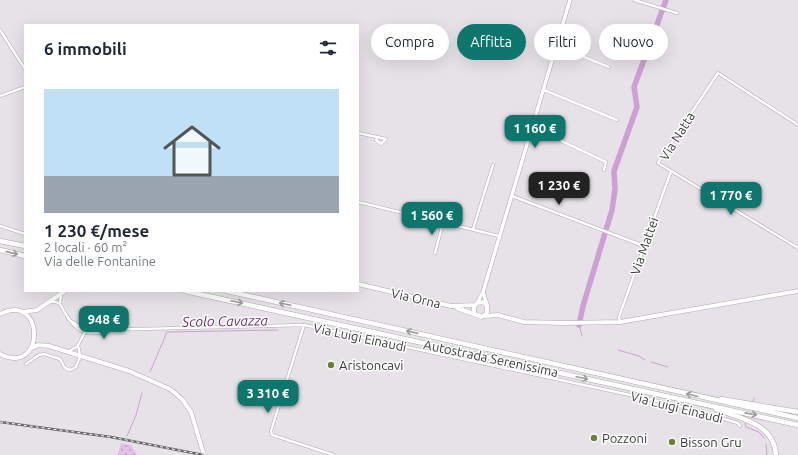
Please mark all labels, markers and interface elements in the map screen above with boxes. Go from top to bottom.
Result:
chip: Compra [371,24,449,60]
chip: Affitta [457,24,526,60]
chip: Filtri [534,24,591,60]
chip: Nuovo [599,24,668,60]
icon: filters [317,37,339,59]
text: 6 immobili [44,39,127,58]
street label: Via Natta [657,109,697,163]
icon: home [156,115,228,187]
pin: 1 160 € [498,115,572,149]
text: 1 160 € [514,121,556,135]
pin: 1 230 € [522,172,596,206]
text: 1 230 € [538,178,580,192]
pin: 1 770 € [694,182,768,216]
text: 1 770 € [710,188,752,202]
pin: 1 560 € [395,202,469,236]
text: 1 560 € [411,208,453,222]
street label: Via Mattei [628,215,660,277]
text: 1 230 €/mese [44,221,149,240]
text: 2 locali · 60 m² [44,240,127,254]
one-way arrow [6,250,19,258]
text: Via delle Fontanine [44,254,156,268]
street label: Via Orna [390,285,442,311]
one-way arrow [230,299,243,307]
one-way arrow [279,299,292,307]
pin: 948 € [76,306,132,340]
text: 948 € [88,312,120,326]
water label: Scolo Cavazza [181,312,269,330]
street label: Via Luigi Einaudi [312,320,408,354]
one-way arrow [406,327,419,335]
street label: Autostrada Serenissima [422,337,560,379]
place label: Aristoncavi [339,358,403,372]
marker: Aristoncavi [326,360,336,370]
one-way arrow [576,375,589,383]
pin: 3 310 € [231,380,305,414]
text: 3 310 € [247,386,289,400]
street label: Via Luigi Einaudi [629,389,725,425]
one-way arrow [686,390,699,398]
one-way arrow [744,411,757,419]
place label: Pozzoni [602,431,647,445]
marker: Pozzoni [589,433,599,443]
place label: Bisson Gru [680,435,742,449]
marker: Bisson Gru [667,437,677,447]

